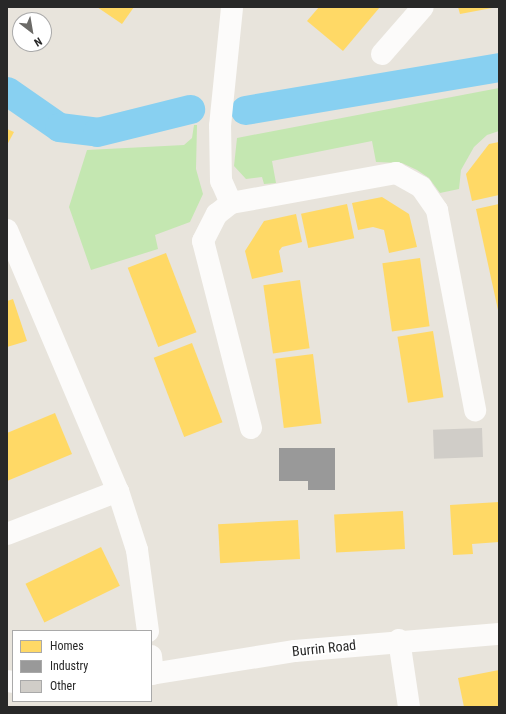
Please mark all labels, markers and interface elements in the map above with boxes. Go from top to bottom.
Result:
north arrow [12,12,52,52]
text: N [32,35,44,49]
legend [12,630,152,702]
street label: Burrin Road [291,636,357,660]
text: Homes [50,639,84,653]
text: Industry [50,659,88,673]
text: Other [50,679,76,693]

